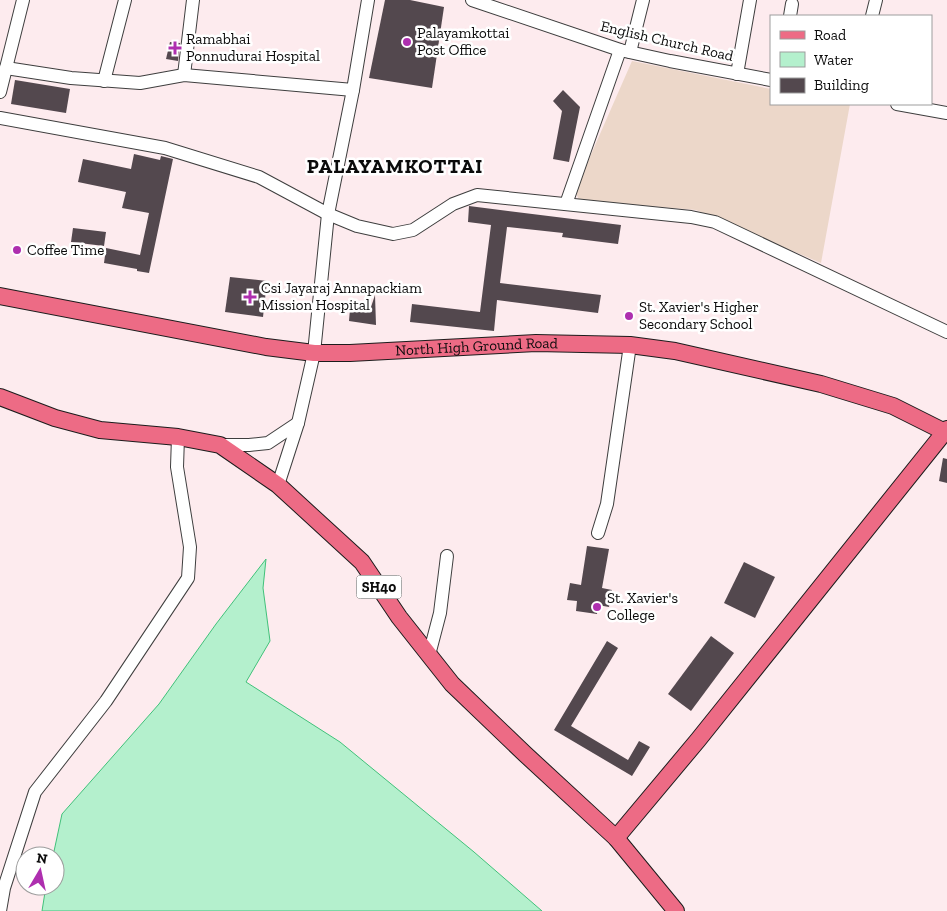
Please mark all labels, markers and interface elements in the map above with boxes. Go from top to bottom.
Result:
legend [770,15,932,105]
street label: English Church Road [599,17,736,65]
place label: Palayamkottai Post Office [417,24,509,59]
text: Road [814,26,847,44]
place label: Ramabhai Ponnudurai Hospital [186,30,320,65]
marker: Palayamkottai Post Office [401,36,413,48]
marker: Ramabhai Ponnudurai Hospital [168,41,182,55]
text: Water [814,51,854,69]
text: Building [814,76,869,94]
district label: PALAYAMKOTTAI [307,154,483,178]
place label: Coffee Time [27,241,104,259]
marker: Coffee Time [11,244,23,256]
place label: Csi Jayaraj Annapackiam Mission Hospital [261,279,422,314]
marker: Csi Jayaraj Annapackiam Mission Hospital [243,290,257,304]
place label: St. Xavier's Higher Secondary School [639,298,759,333]
marker: St. Xavier's Higher Secondary School [623,310,635,322]
street label: North High Ground Road [395,334,559,360]
road number: SH40 [356,576,402,598]
place label: St. Xavier's College [607,589,678,624]
marker: St. Xavier's College [591,601,603,613]
north arrow [15,846,65,896]
text: N [35,849,49,868]

